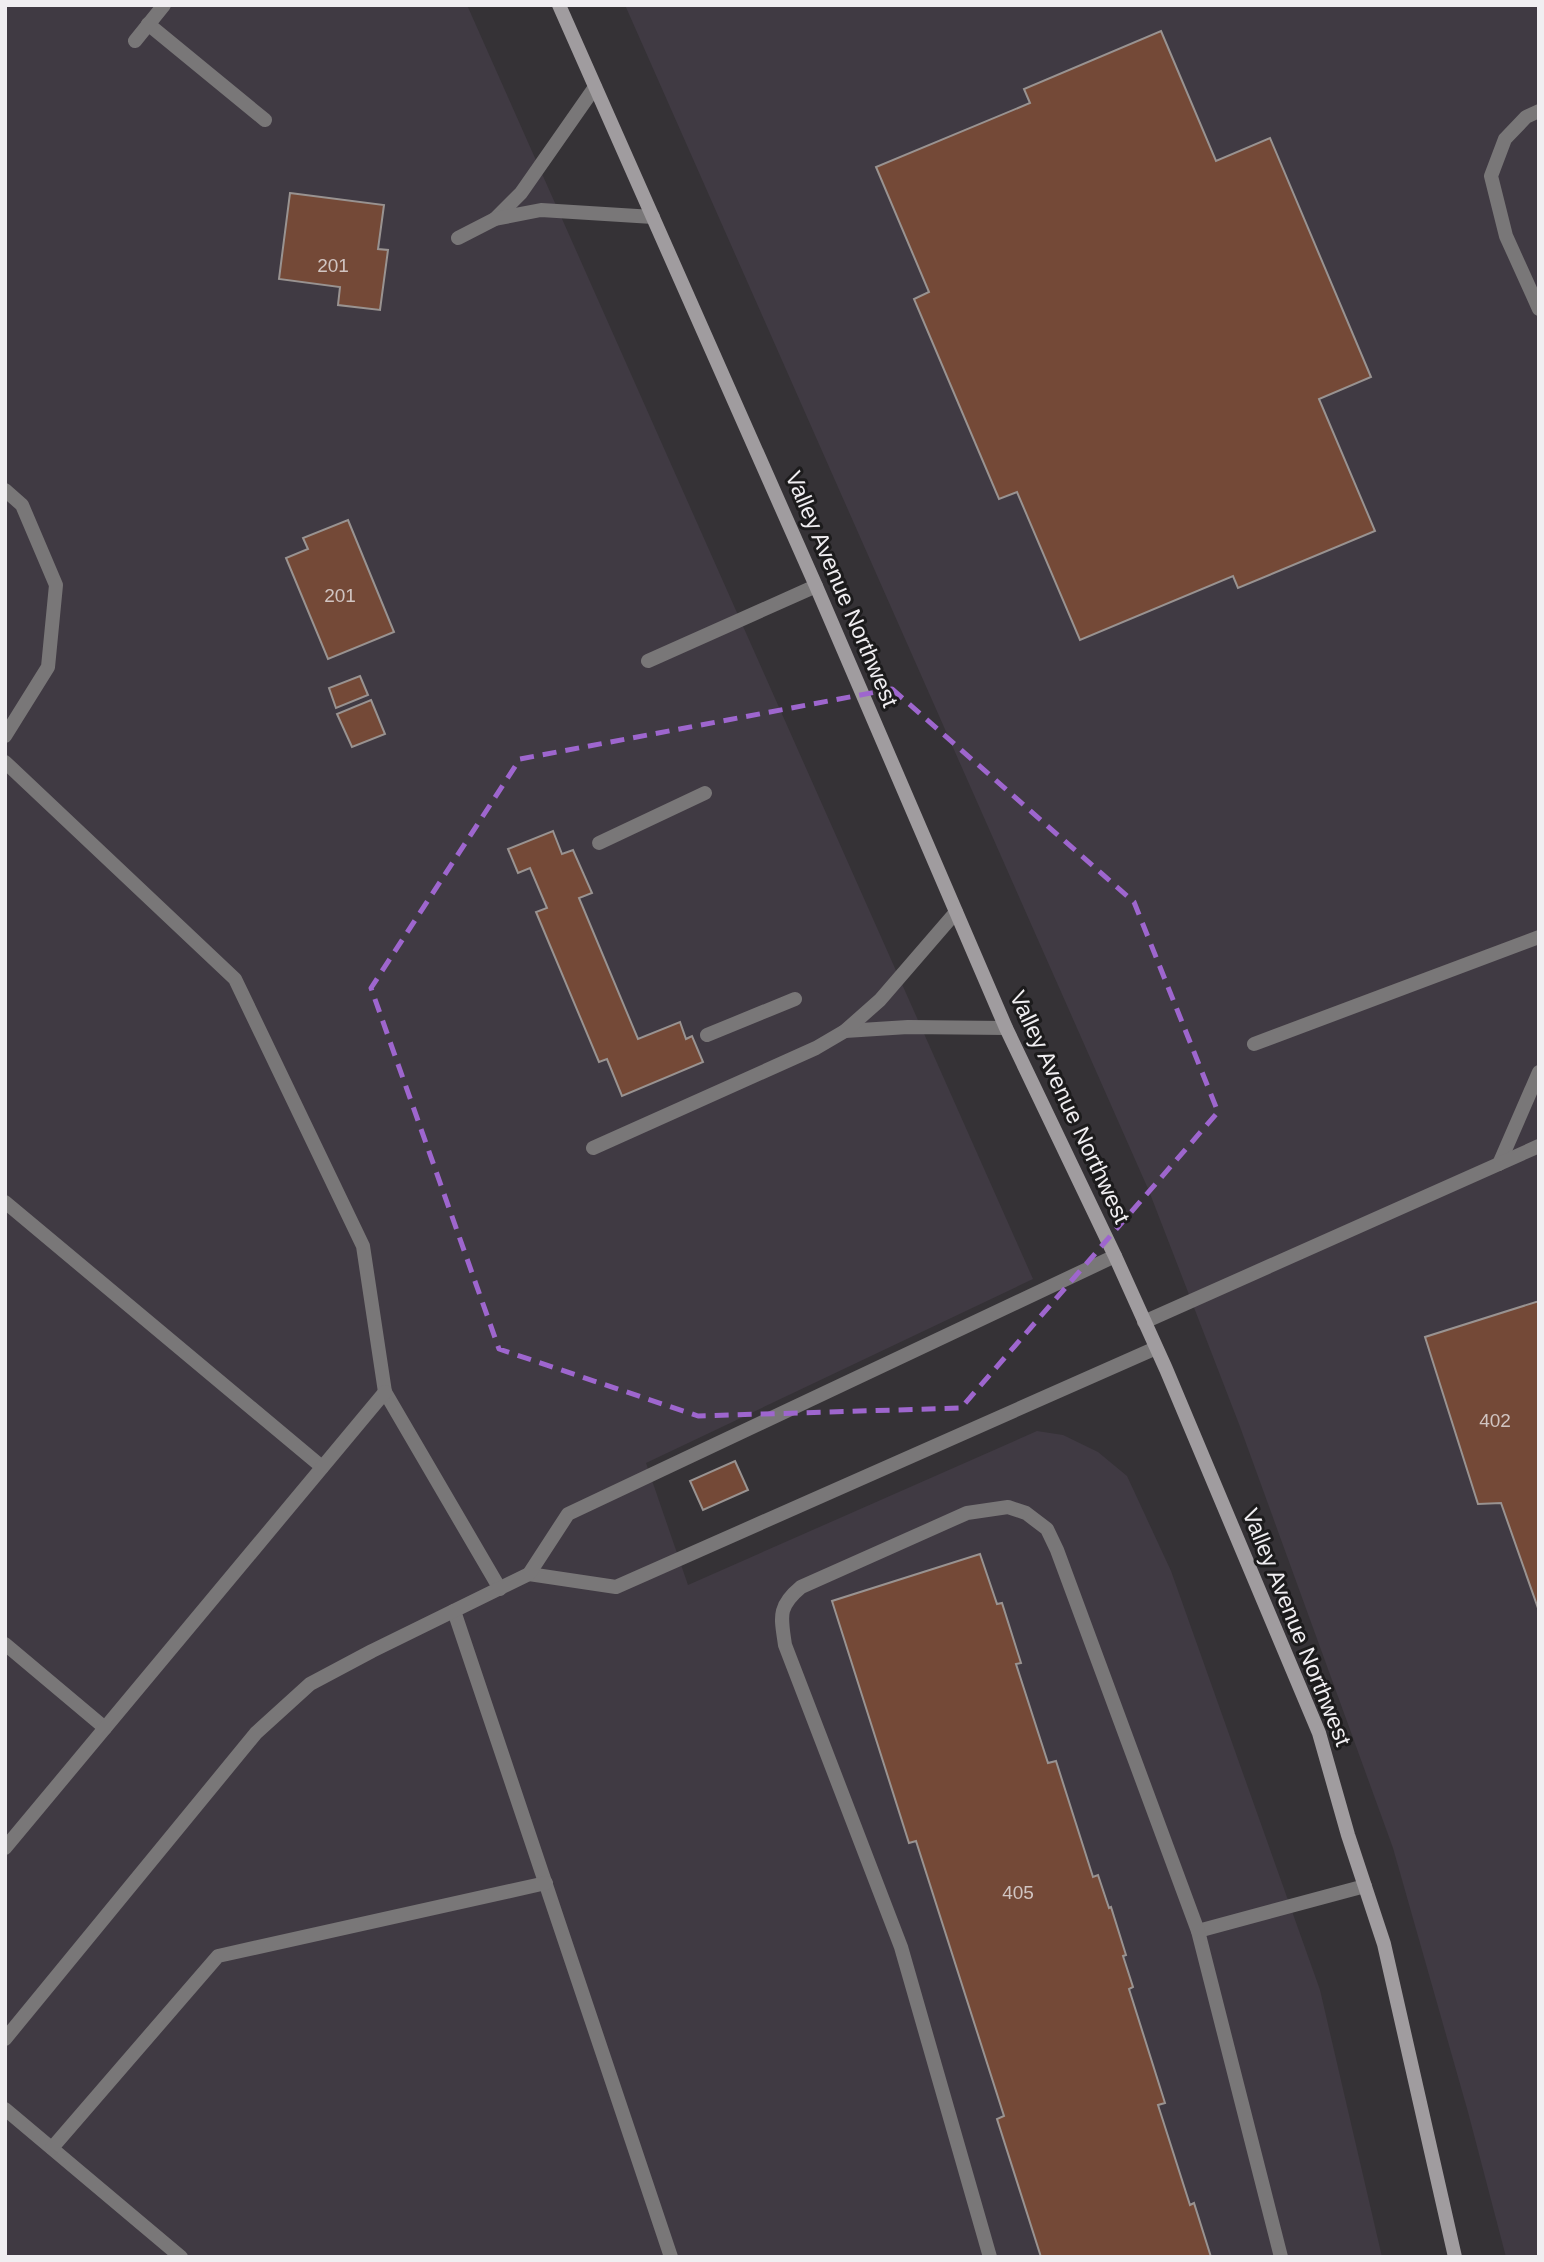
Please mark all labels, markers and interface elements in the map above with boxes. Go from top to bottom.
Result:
house number: 201 [317,255,349,276]
street label: Valley Avenue Northwest [780,467,904,711]
house number: 201 [324,585,356,606]
street label: Valley Avenue Northwest [1005,987,1136,1228]
house number: 402 [1479,1410,1511,1431]
street label: Valley Avenue Northwest [1237,1505,1357,1750]
house number: 405 [1002,1882,1034,1903]

